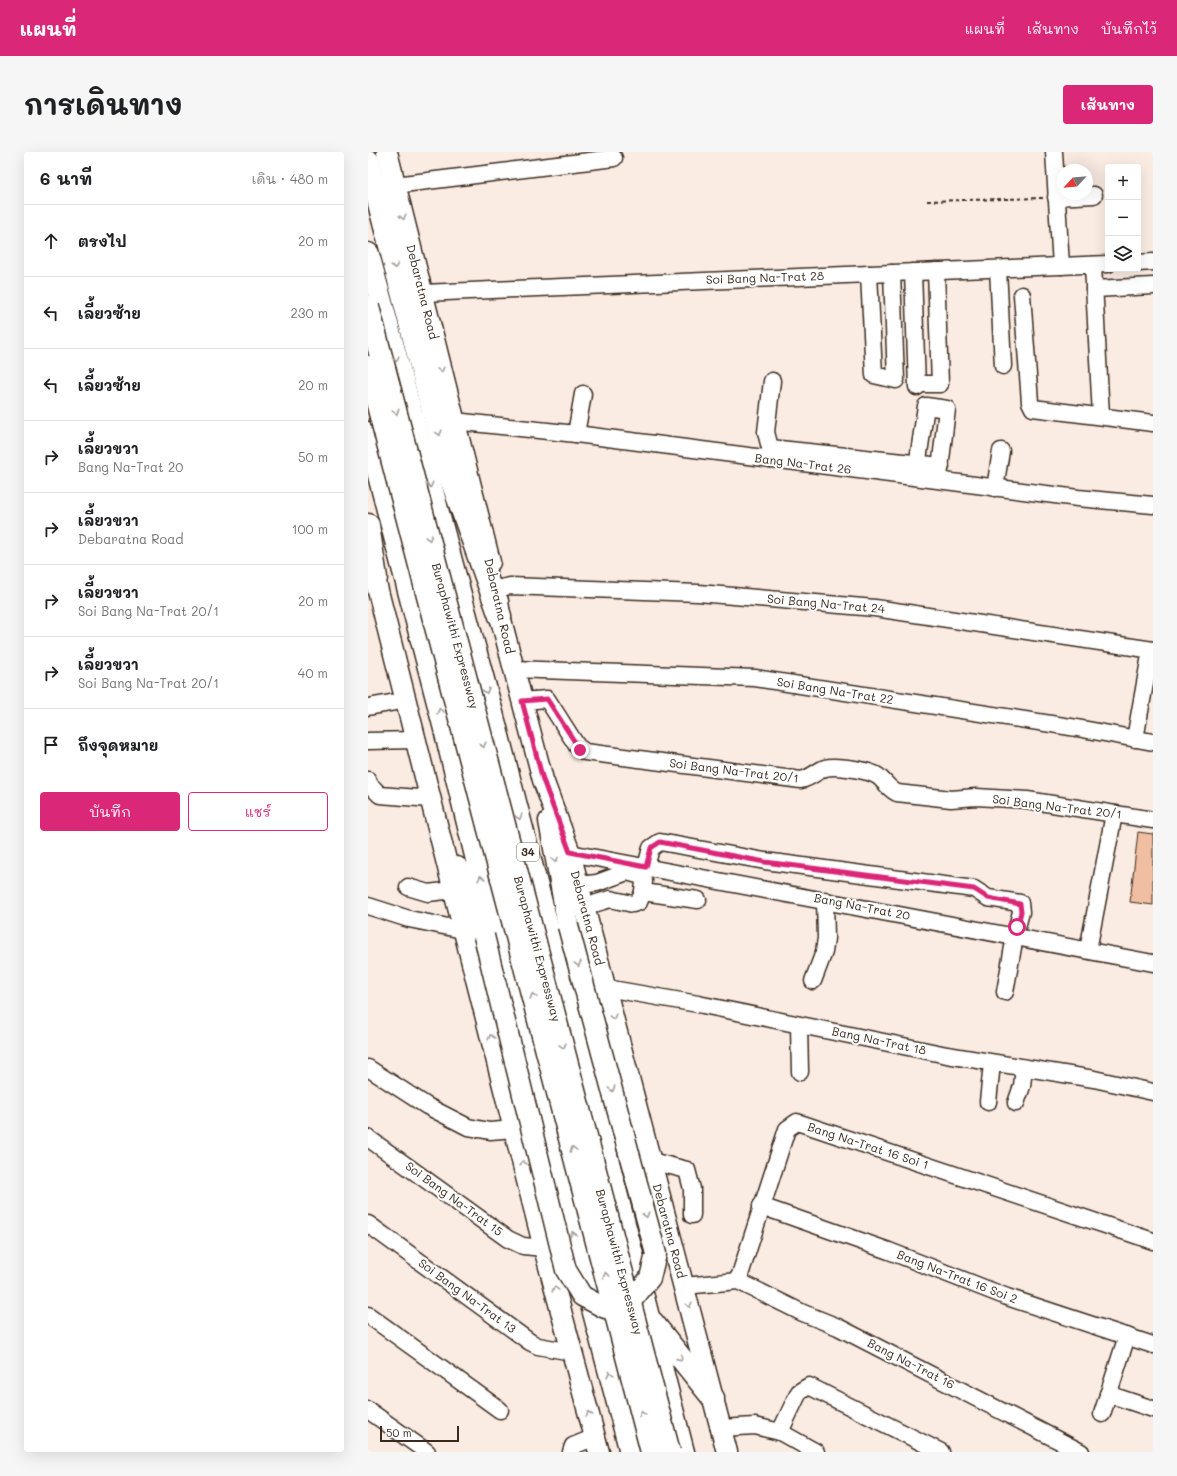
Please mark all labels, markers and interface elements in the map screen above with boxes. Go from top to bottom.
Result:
text: แผนที่ [20,16,77,41]
text: แผนที่ [965,19,1005,38]
text: เส้นทาง [1027,19,1079,38]
text: บันทึกไว้ [1101,19,1157,38]
button: เส้นทาง [1063,85,1153,124]
text: การเดินทาง [24,86,182,122]
north arrow [1057,164,1093,200]
map controls [1105,164,1141,272]
button: + [1105,164,1141,200]
text: 6 นาที [40,167,92,189]
text: เดิน · 480 m [252,170,328,187]
button: − [1105,200,1141,236]
one-way arrow [398,213,407,220]
icon: ahead [40,230,62,252]
text: ตรงไป [78,231,127,251]
text: 20 m [298,232,328,249]
button: layers [1105,236,1141,272]
street label: Debaratna Road [403,243,443,341]
one-way arrow [391,263,399,270]
street label: Soi Bang Na-Trat 28 [706,267,824,287]
icon: left [40,302,62,324]
text: เลี้ยวซ้าย [78,303,141,323]
text: 230 m [291,304,328,321]
one-way arrow [392,356,400,362]
one-way arrow [437,367,445,373]
icon: left [40,374,62,396]
text: เลี้ยวซ้าย [78,375,141,395]
text: 20 m [298,376,328,393]
one-way arrow [391,409,399,415]
one-way arrow [434,430,442,436]
text: เลี้ยวขวา [78,438,139,458]
icon: right [40,446,62,468]
text: 50 m [298,448,328,465]
street label: Bang Na-Trat 26 [754,449,852,477]
text: Bang Na-Trat 20 [78,458,183,475]
one-way arrow [425,481,434,488]
text: เลี้ยวขวา [78,510,139,530]
icon: right [40,518,62,540]
text: 100 m [292,520,328,537]
text: Debaratna Road [78,530,184,547]
one-way arrow [424,534,433,541]
street label: Debaratna Road [481,557,519,655]
street label: Buraphawithi Expressway [429,561,483,710]
text: เลี้ยวขวา [78,582,139,602]
icon: right [40,590,62,612]
street label: Soi Bang Na-Trat 24 [767,590,886,616]
text: 20 m [298,592,328,609]
text: Soi Bang Na-Trat 20/1 [78,602,219,619]
text: เลี้ยวขวา [78,654,139,674]
icon: right [40,662,62,684]
text: 40 m [298,664,328,681]
street label: Soi Bang Na-Trat 22 [776,673,895,707]
text: Soi Bang Na-Trat 20/1 [78,674,219,691]
one-way arrow [481,688,490,695]
one-way arrow [436,708,445,715]
icon: arrive [40,734,62,756]
text: ถึงจุดหมาย [78,735,158,755]
one-way arrow [478,741,487,748]
route end [571,741,589,759]
street label: Soi Bang Na-Trat 20/1 [669,754,800,786]
street label: Soi Bang Na-Trat 20/1 [992,790,1123,822]
button: บันทึก [40,792,180,831]
button: แชร์ [188,792,328,831]
one-way arrow [514,813,523,820]
road number: 34 [517,843,539,861]
one-way arrow [550,856,559,863]
street label: Debaratna Road [568,869,608,967]
street label: Buraphawithi Expressway [511,874,565,1023]
one-way arrow [478,875,486,881]
street label: Bang Na-Trat 20 [813,889,912,923]
route start [1008,918,1026,936]
one-way arrow [574,961,582,967]
one-way arrow [529,993,538,1000]
one-way arrow [609,1014,617,1020]
street label: Bang Na-Trat 18 [831,1022,928,1058]
one-way arrow [487,1034,495,1040]
one-way arrow [558,1043,566,1050]
one-way arrow [607,1086,616,1093]
street label: Bang Na-Trat 16 Soi 1 [806,1118,931,1172]
one-way arrow [569,1146,578,1153]
street label: Soi Bang Na-Trat 15 [403,1157,507,1239]
one-way arrow [519,1160,527,1166]
street label: Debaratna Road [650,1182,690,1280]
street label: Buraphawithi Expressway [593,1187,647,1336]
one-way arrow [641,1211,650,1218]
one-way arrow [569,1231,578,1238]
street label: Bang Na-Trat 16 Soi 2 [895,1246,1020,1306]
street label: Soi Bang Na-Trat 13 [416,1254,520,1336]
one-way arrow [602,1272,611,1279]
one-way arrow [551,1286,560,1293]
one-way arrow [684,1302,693,1309]
street label: Bang Na-Trat 16 [865,1334,958,1392]
one-way arrow [676,1353,683,1360]
one-way arrow [606,1370,615,1377]
one-way arrow [585,1411,594,1418]
one-way arrow [639,1411,647,1418]
scale bar [380,1424,459,1443]
text: 50 m [386,1425,412,1440]

